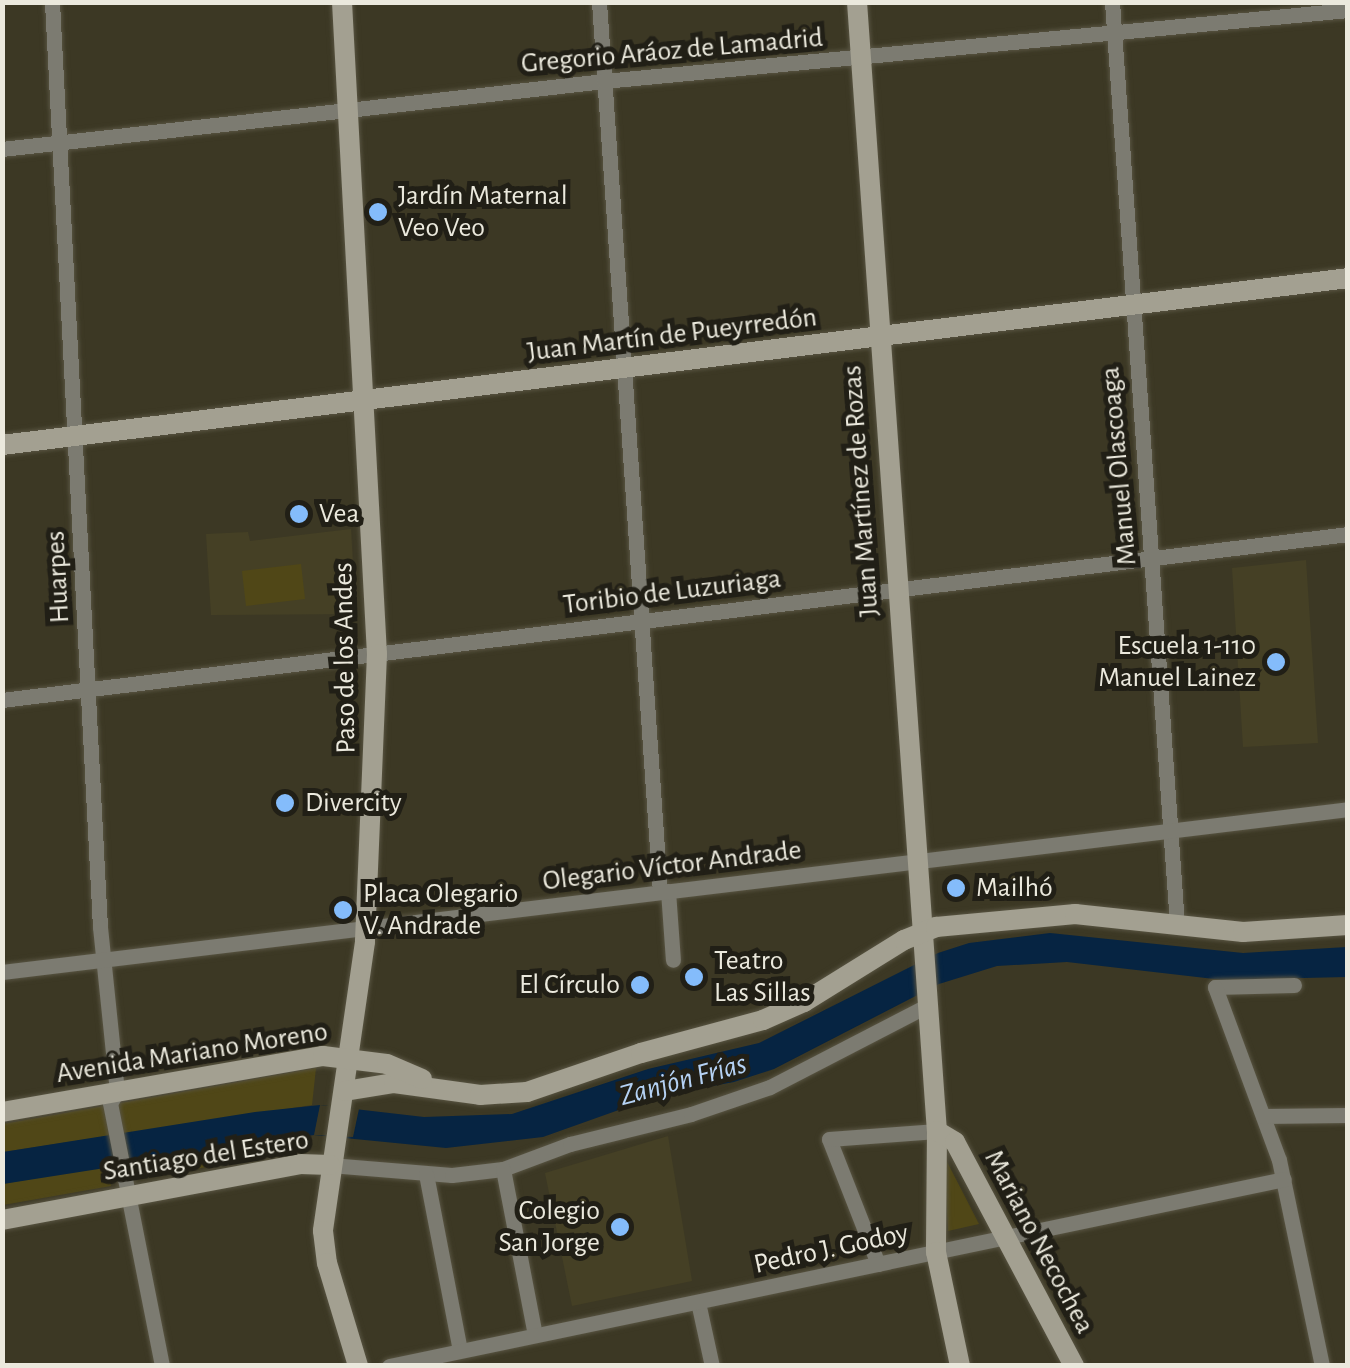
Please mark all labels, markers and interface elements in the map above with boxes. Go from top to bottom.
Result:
street label: Gregorio Aráoz de Lamadrid [520,21,824,81]
place label: Jardín Maternal Veo Veo [398,179,568,245]
marker: Jardín Maternal Veo Veo [367,201,389,223]
street label: Juan Martín de Pueyrredón [525,301,819,369]
street label: Juan Martínez de Rozas [835,364,887,618]
street label: Manuel Olascoaga [1094,365,1144,567]
place label: Vea [319,497,359,531]
marker: Vea [288,503,310,525]
street label: Huarpes [39,530,77,624]
street label: Paso de los Andes [327,562,363,754]
street label: Toribio de Luzuriaga [561,562,783,622]
place label: Escuela 1-110 Manuel Lainez [1098,629,1256,695]
marker: Escuela 1-110 Manuel Lainez [1265,651,1287,673]
place label: Divercity [305,786,402,820]
marker: Divercity [274,792,296,814]
street label: Olegario Víctor Andrade [541,833,803,899]
place label: Mailhó [976,871,1053,905]
place label: Placa Olegario V. Andrade [363,877,518,943]
marker: Mailhó [945,877,967,899]
marker: Placa Olegario V. Andrade [332,899,354,921]
place label: Teatro Las Sillas [714,944,811,1010]
marker: Teatro Las Sillas [683,966,705,988]
place label: El Círculo [519,968,620,1002]
marker: El Círculo [629,974,651,996]
street label: Avenida Mariano Moreno [54,1015,330,1091]
water label: Zanjón Frías [616,1046,750,1114]
street label: Santiago del Estero [101,1123,311,1189]
street label: Mariano Necochea [977,1145,1101,1339]
place label: Colegio San Jorge [498,1194,600,1260]
marker: Colegio San Jorge [609,1216,631,1238]
street label: Pedro J. Godoy [751,1216,911,1282]

